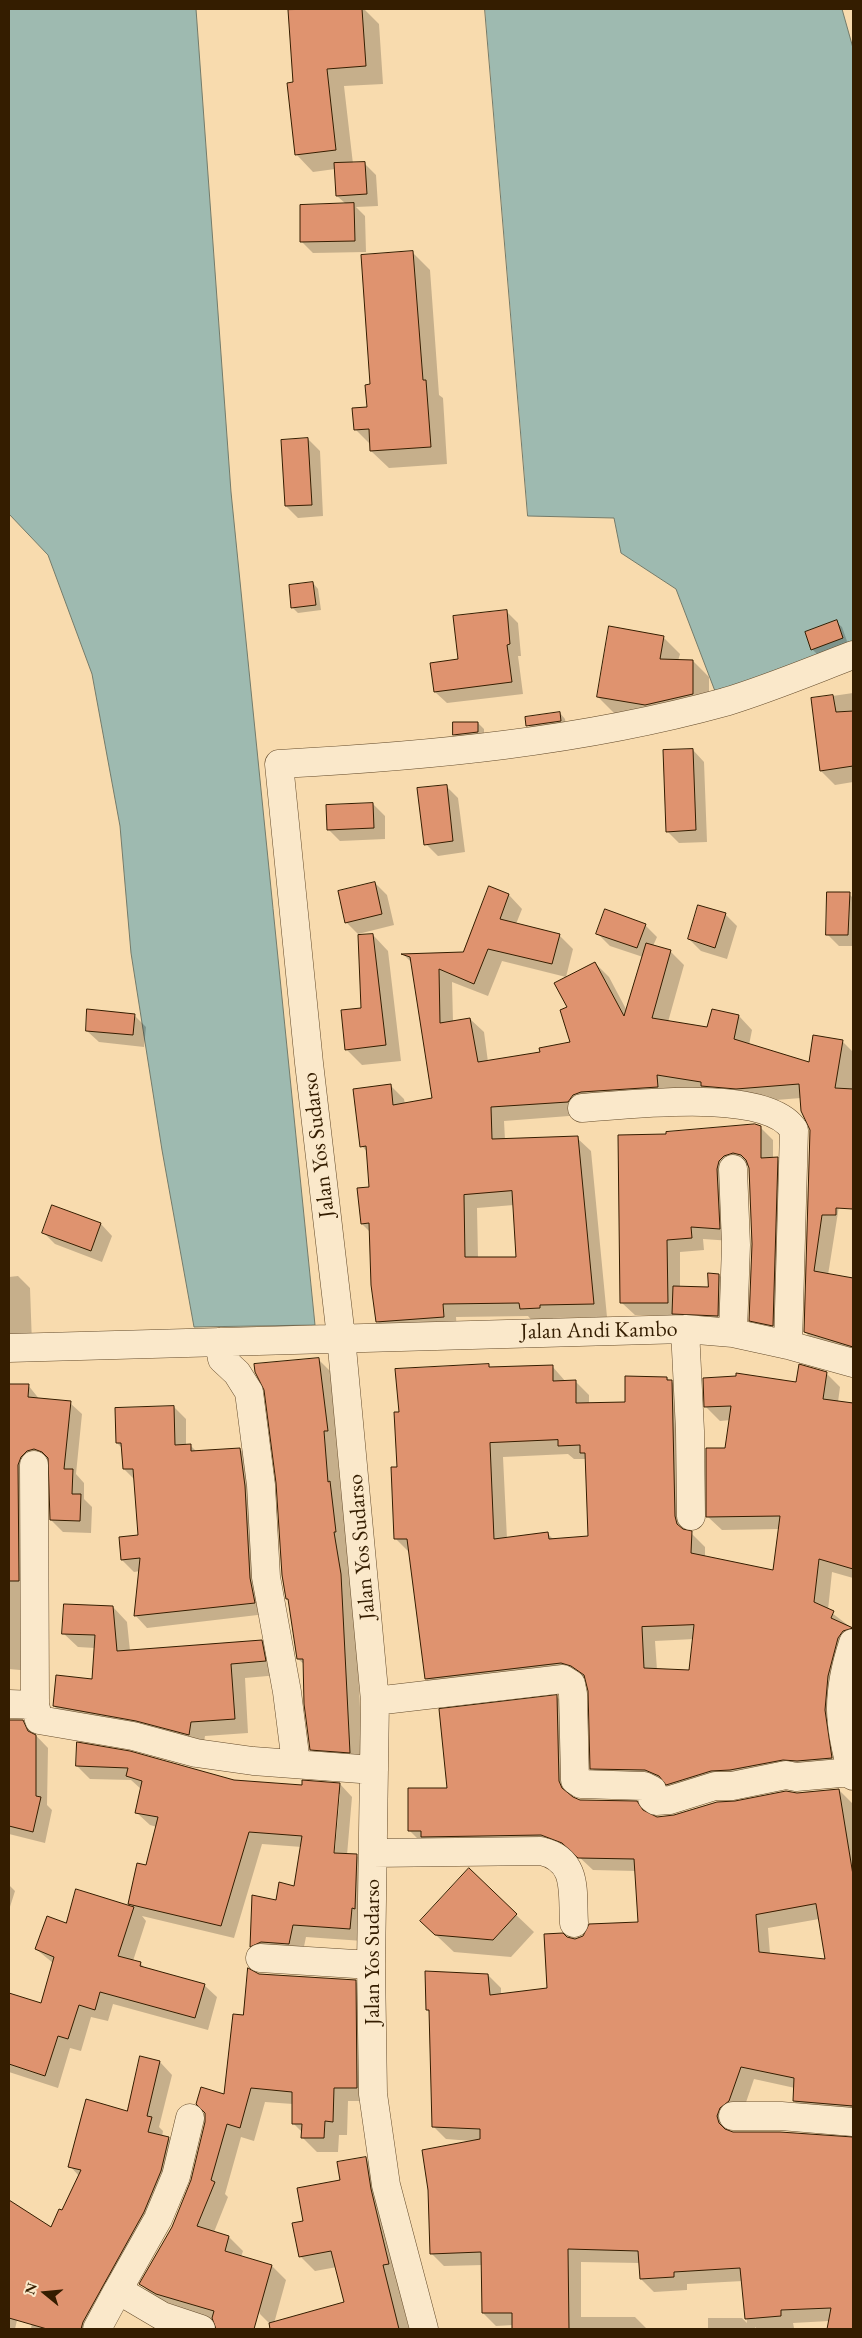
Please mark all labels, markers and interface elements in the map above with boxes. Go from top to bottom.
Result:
street label: Jalan Yos Sudarso [297,1071,341,1219]
street label: Jalan Andi Kambo [520,1316,678,1346]
street label: Jalan Yos Sudarso [342,1473,382,1621]
street label: Jalan Yos Sudarso [360,1879,386,2025]
north arrow [20,2268,70,2318]
text: N [20,2281,41,2297]

